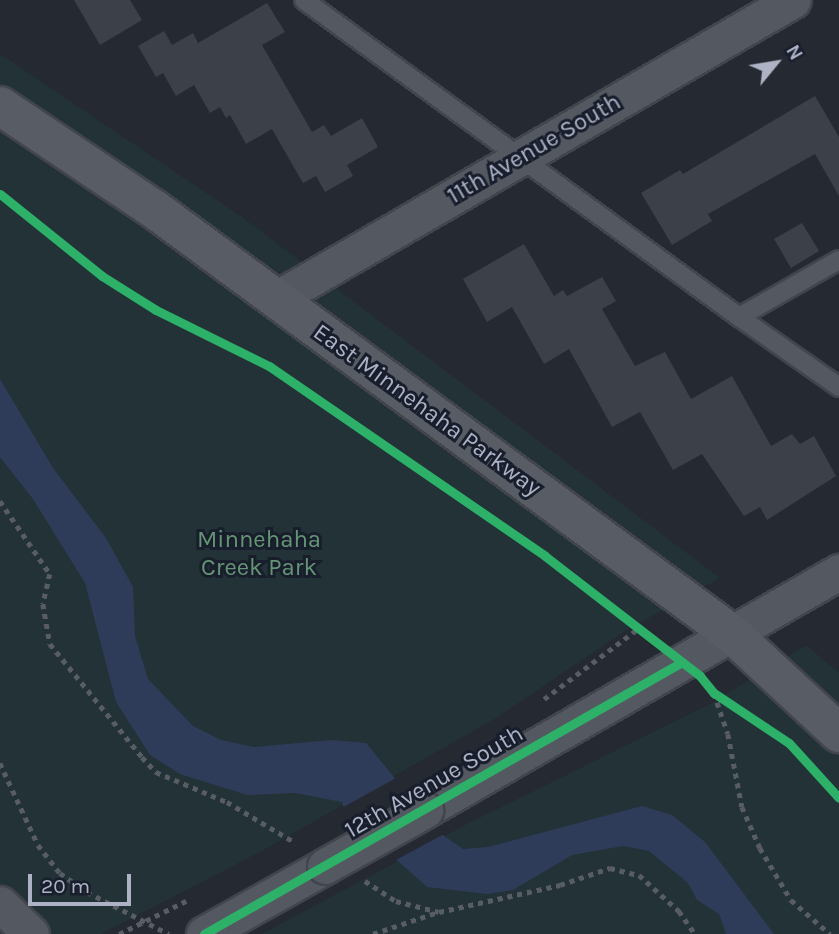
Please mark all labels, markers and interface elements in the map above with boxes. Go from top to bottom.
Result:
north arrow [741,28,811,98]
text: N [781,41,807,64]
street label: 11th Avenue South [442,88,626,210]
street label: East Minnehaha Parkway [308,318,546,502]
park label: Minnehaha Creek Park [197,526,321,582]
street label: 12th Avenue South [340,719,528,845]
scale bar [32,860,135,904]
text: 20 m [41,874,90,898]

